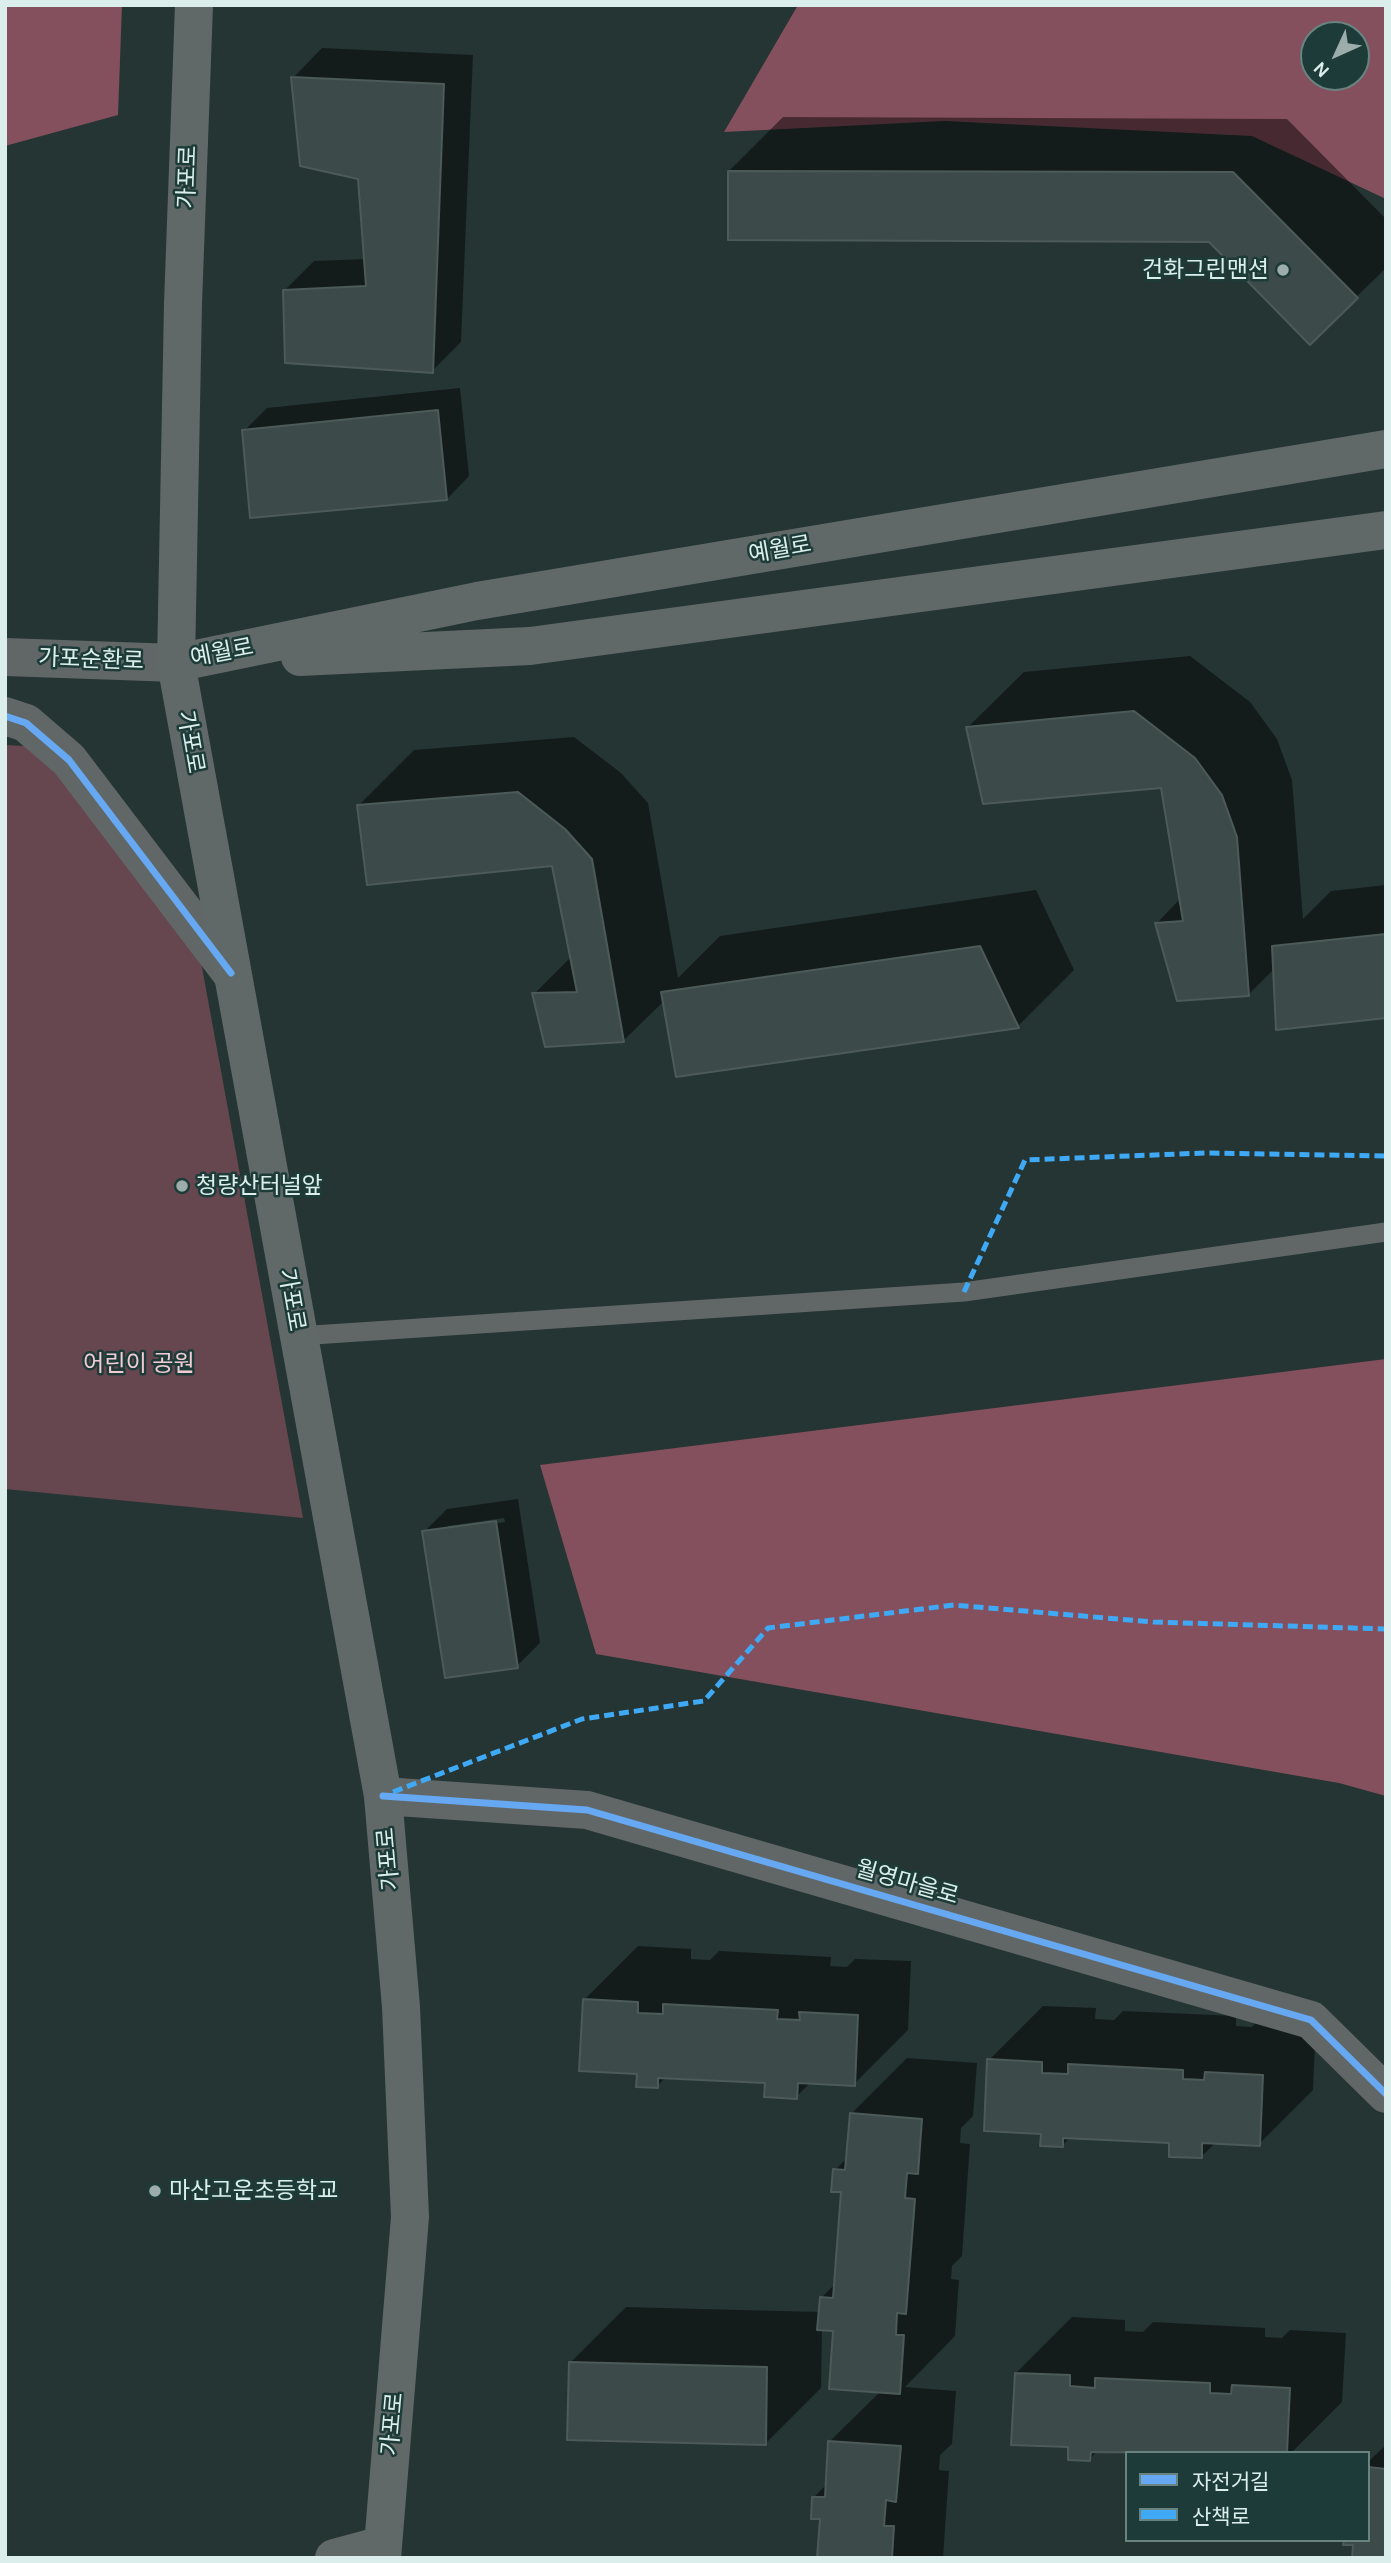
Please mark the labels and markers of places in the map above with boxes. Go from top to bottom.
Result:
place label: 건화그린맨션 [1142,256,1269,284]
marker: 건화그린맨션 [1275,262,1291,278]
place label: 청량산터널앞 [196,1172,323,1200]
marker: 청량산터널앞 [174,1178,190,1194]
place label: 마산고운초등학교 [169,2177,338,2205]
marker: 마산고운초등학교 [147,2183,163,2199]

